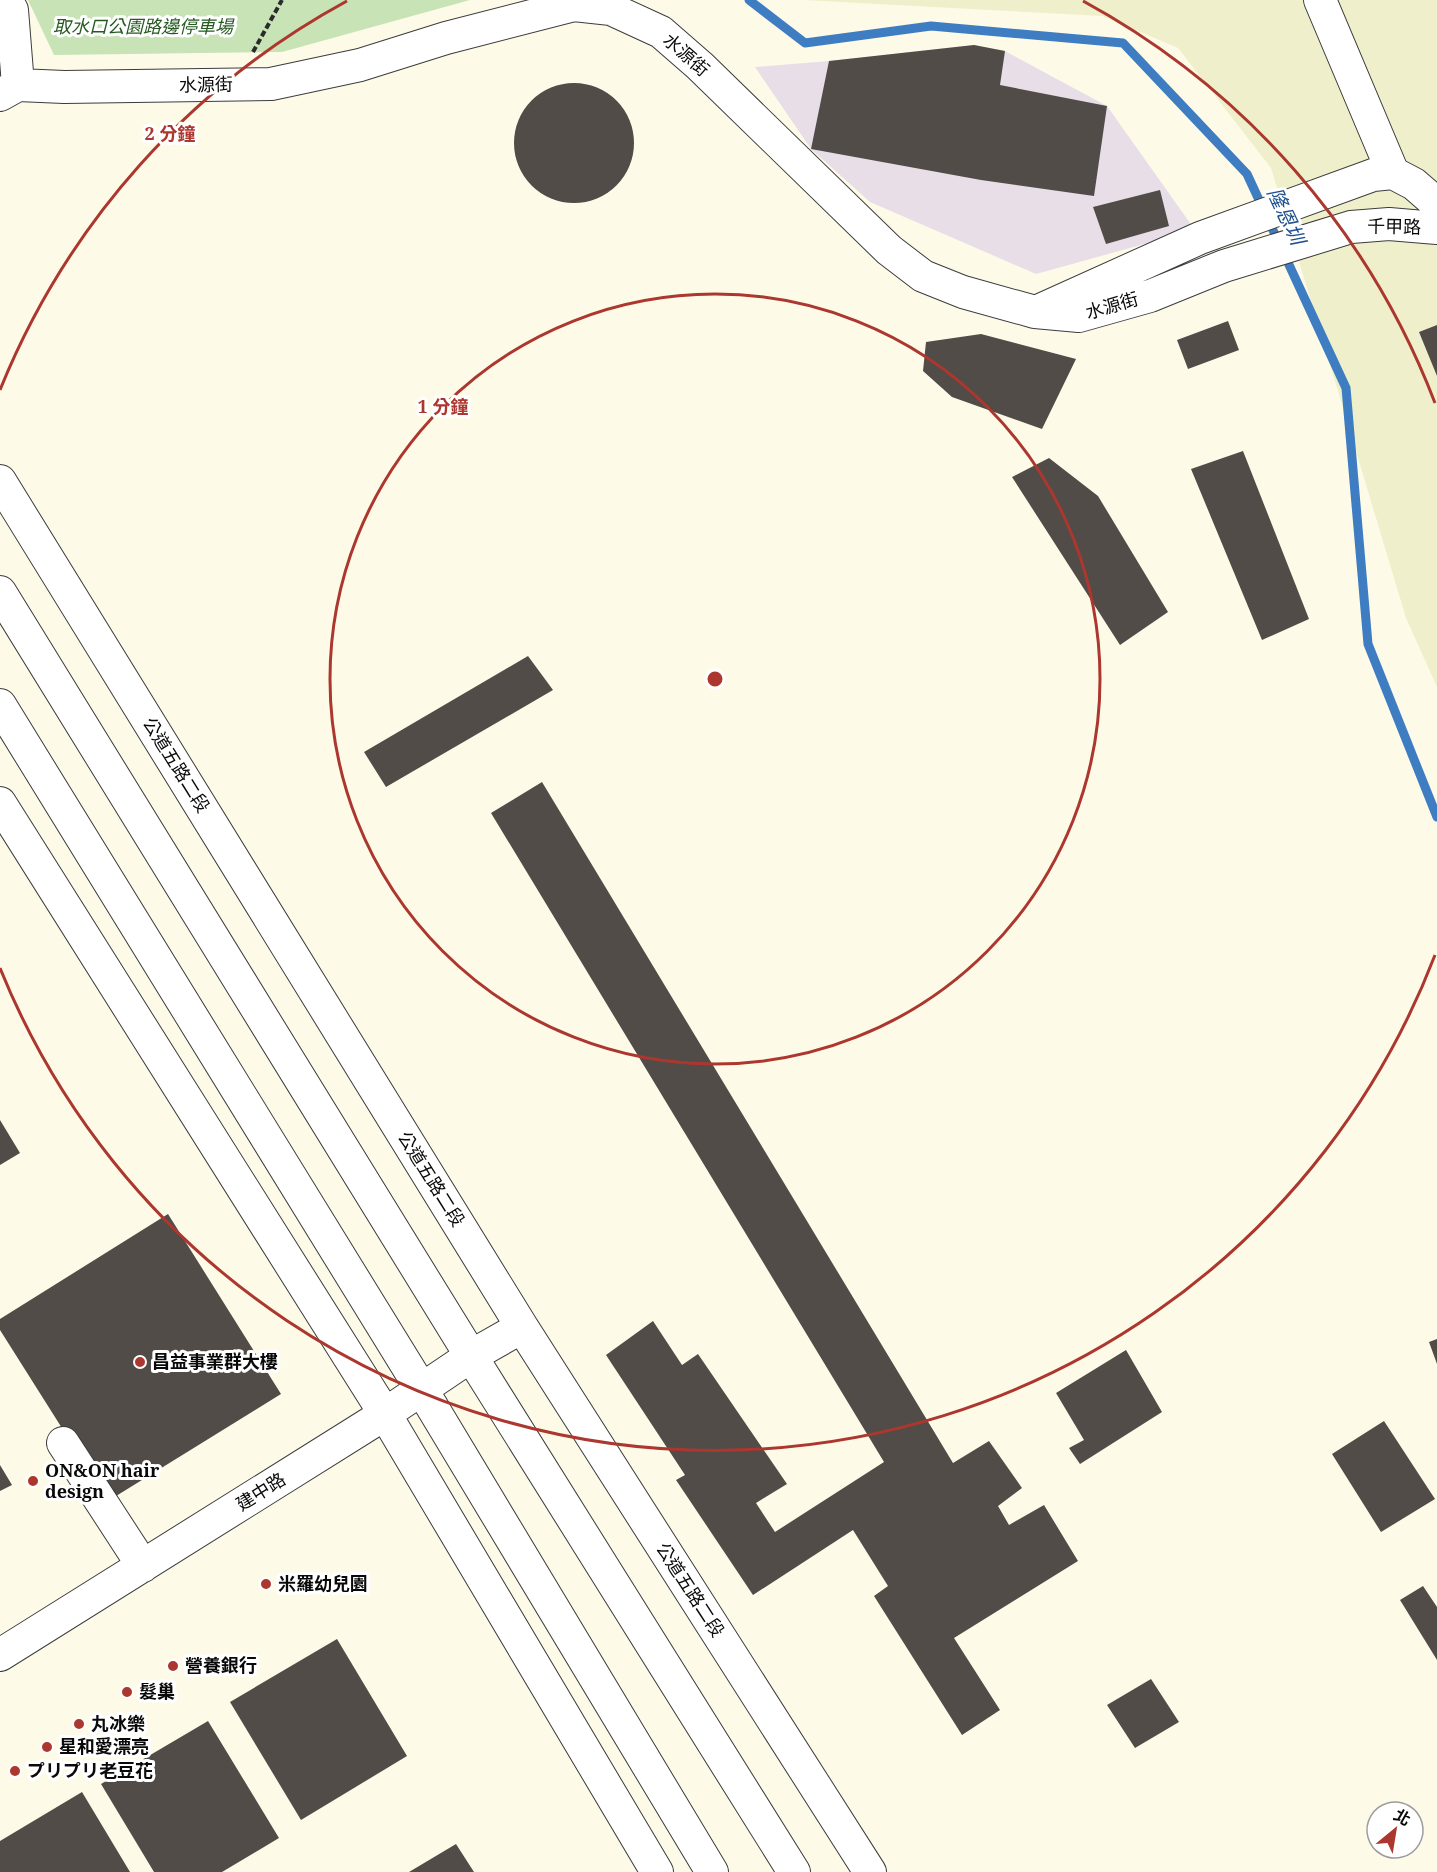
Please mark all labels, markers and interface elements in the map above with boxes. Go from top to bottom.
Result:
park label: 取水口公園路邊停車場 [53,14,235,38]
street label: 水源街 [658,27,715,81]
street label: 水源街 [179,72,233,96]
text: 2 分鐘 [145,121,195,145]
water label: 隆恩圳 [1262,183,1313,251]
street label: 千甲路 [1367,214,1421,238]
street label: 水源街 [1082,286,1141,324]
text: 1 分鐘 [418,394,468,418]
centre of rings [705,669,725,689]
street label: 公道五路二段 [138,712,216,817]
street label: 公道五路二段 [393,1126,471,1231]
place label: 昌益事業群大樓 [152,1349,278,1373]
marker: 昌益事業群大樓 [133,1355,147,1369]
place label: ON&ON hair design [45,1458,160,1503]
street label: 建中路 [231,1467,290,1516]
marker: ON&ON hair design [26,1474,40,1488]
street label: 公道五路二段 [651,1538,730,1641]
place label: 米羅幼兒園 [278,1571,368,1595]
marker: 米羅幼兒園 [259,1577,273,1591]
place label: 營養銀行 [185,1653,257,1677]
marker: 營養銀行 [166,1659,180,1673]
place label: 髮巢 [139,1679,175,1703]
marker: 髮巢 [120,1685,134,1699]
place label: 丸冰樂 [91,1711,145,1735]
marker: 丸冰樂 [72,1717,86,1731]
place label: 星和愛漂亮 [59,1734,149,1758]
marker: 星和愛漂亮 [40,1740,54,1754]
place label: プリプリ老豆花 [27,1758,153,1782]
marker: プリプリ老豆花 [8,1764,22,1778]
north arrow [1365,1800,1425,1860]
text: 北 [1390,1803,1415,1831]

